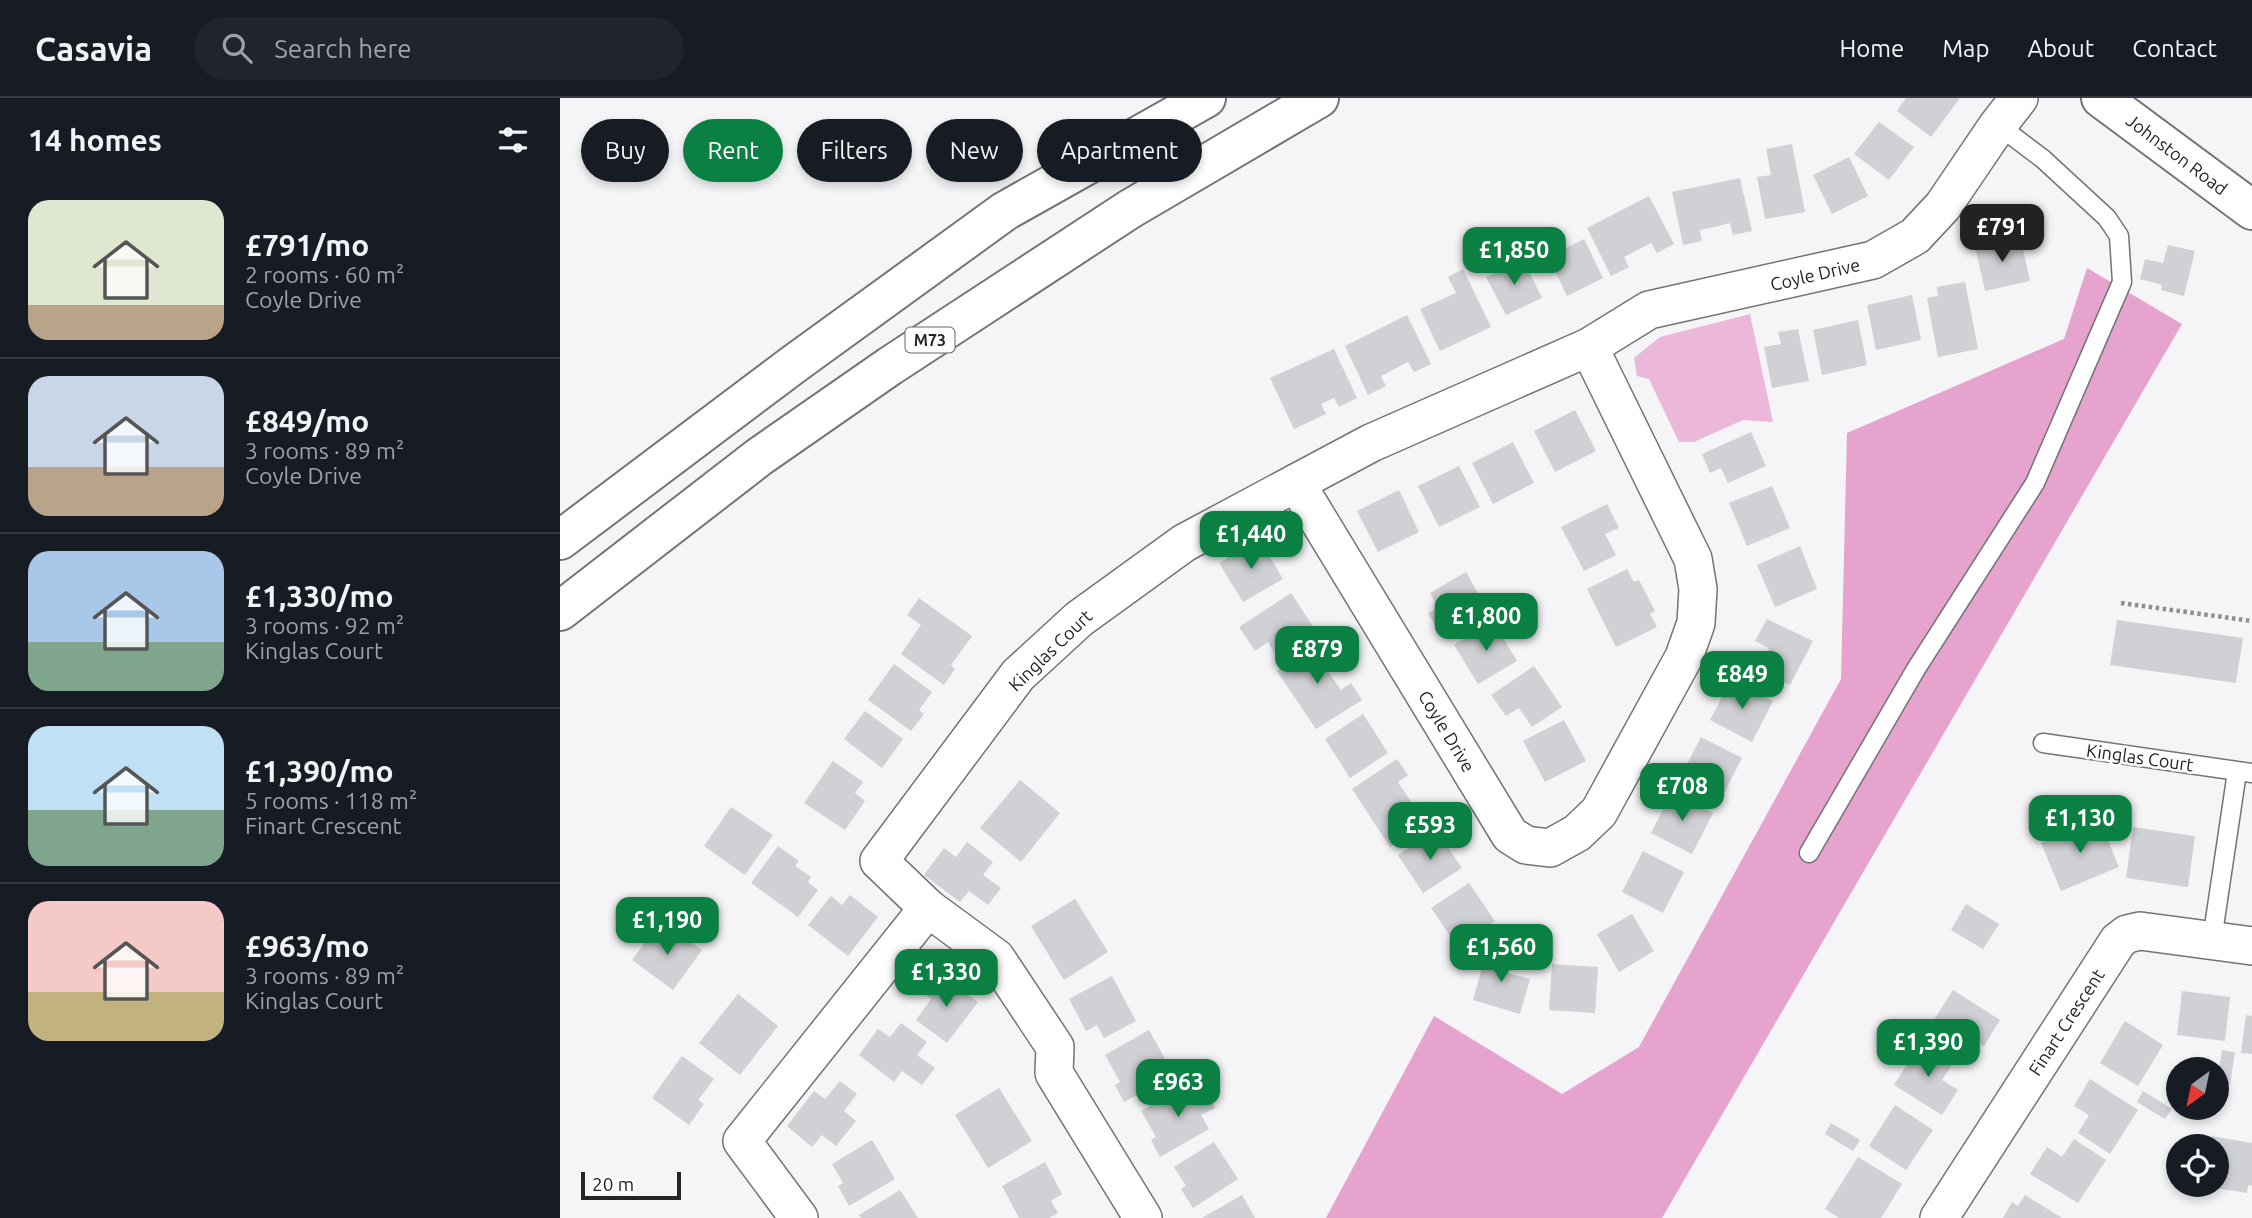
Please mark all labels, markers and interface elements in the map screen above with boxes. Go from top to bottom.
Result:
search box [194,17,684,80]
icon: search [218,29,256,67]
text: Casavia [35,30,152,67]
text: Search here [274,34,412,63]
text: Home [1839,35,1904,62]
text: Map [1942,35,1989,62]
text: About [2027,35,2094,62]
text: Contact [2132,35,2217,62]
street label: Johnston Road [2123,110,2231,198]
chip: Buy [581,119,669,182]
chip: Rent [683,119,783,182]
chip: Filters [797,119,912,182]
chip: New [926,119,1023,182]
chip: Apartment [1037,119,1202,182]
icon: filters [494,121,532,159]
text: 14 homes [28,123,162,157]
pin: £791 [1961,204,2043,264]
text: £791 [1976,214,2028,239]
icon: home [84,228,168,312]
text: £791/mo [245,228,369,262]
pin: £1,850 [1457,228,1571,287]
text: £1,850 [1479,237,1549,262]
street label: Coyle Drive [1768,254,1862,294]
text: 2 rooms · 60 m² [245,262,404,287]
text: Coyle Drive [245,287,362,312]
road number: M73 [906,328,954,352]
icon: home [84,404,168,488]
text: £849/mo [245,404,369,438]
text: 3 rooms · 89 m² [245,438,404,463]
text: Coyle Drive [245,463,362,488]
pin: £1,440 [1194,512,1308,571]
text: £1,440 [1216,521,1286,546]
icon: home [84,579,168,663]
text: £1,330/mo [245,579,394,613]
pin: £1,800 [1429,594,1543,653]
text: £1,800 [1451,603,1521,628]
street label: Kinglas Court [1004,605,1096,695]
text: 3 rooms · 92 m² [245,613,404,638]
pin: £879 [1276,626,1358,686]
text: £879 [1291,636,1343,661]
text: Kinglas Court [245,638,383,663]
pin: £849 [1701,652,1783,711]
text: £849 [1716,661,1768,686]
street label: Coyle Drive [1415,687,1479,775]
street label: Kinglas Court [2085,740,2195,774]
icon: home [84,754,168,838]
text: £1,390/mo [245,754,394,788]
pin: £708 [1641,764,1723,823]
text: £708 [1656,773,1708,798]
text: 5 rooms · 118 m² [245,788,417,813]
pin: £1,130 [2023,796,2137,855]
pin: £593 [1389,802,1471,862]
text: £1,130 [2045,805,2115,830]
text: £593 [1404,812,1456,837]
text: Finart Crescent [245,813,402,838]
pin: £1,190 [610,898,724,957]
text: £1,190 [632,907,702,932]
pin: £1,560 [1444,924,1558,984]
icon: home [84,929,168,1013]
text: £963/mo [245,929,369,963]
text: £1,560 [1466,934,1536,959]
pin: £1,330 [889,950,1003,1009]
text: £1,330 [911,959,981,984]
text: 3 rooms · 89 m² [245,963,404,988]
street label: Finart Crescent [2024,965,2108,1079]
text: Kinglas Court [245,988,383,1013]
pin: £1,390 [1871,1020,1985,1079]
text: £1,390 [1893,1029,1963,1054]
north arrow [2166,1057,2230,1120]
map controls [2166,1057,2229,1197]
pin: £963 [1137,1060,1219,1119]
text: £963 [1152,1069,1204,1094]
button: locate [2166,1134,2229,1197]
scale bar [581,1169,681,1201]
text: 20 m [592,1173,634,1195]

